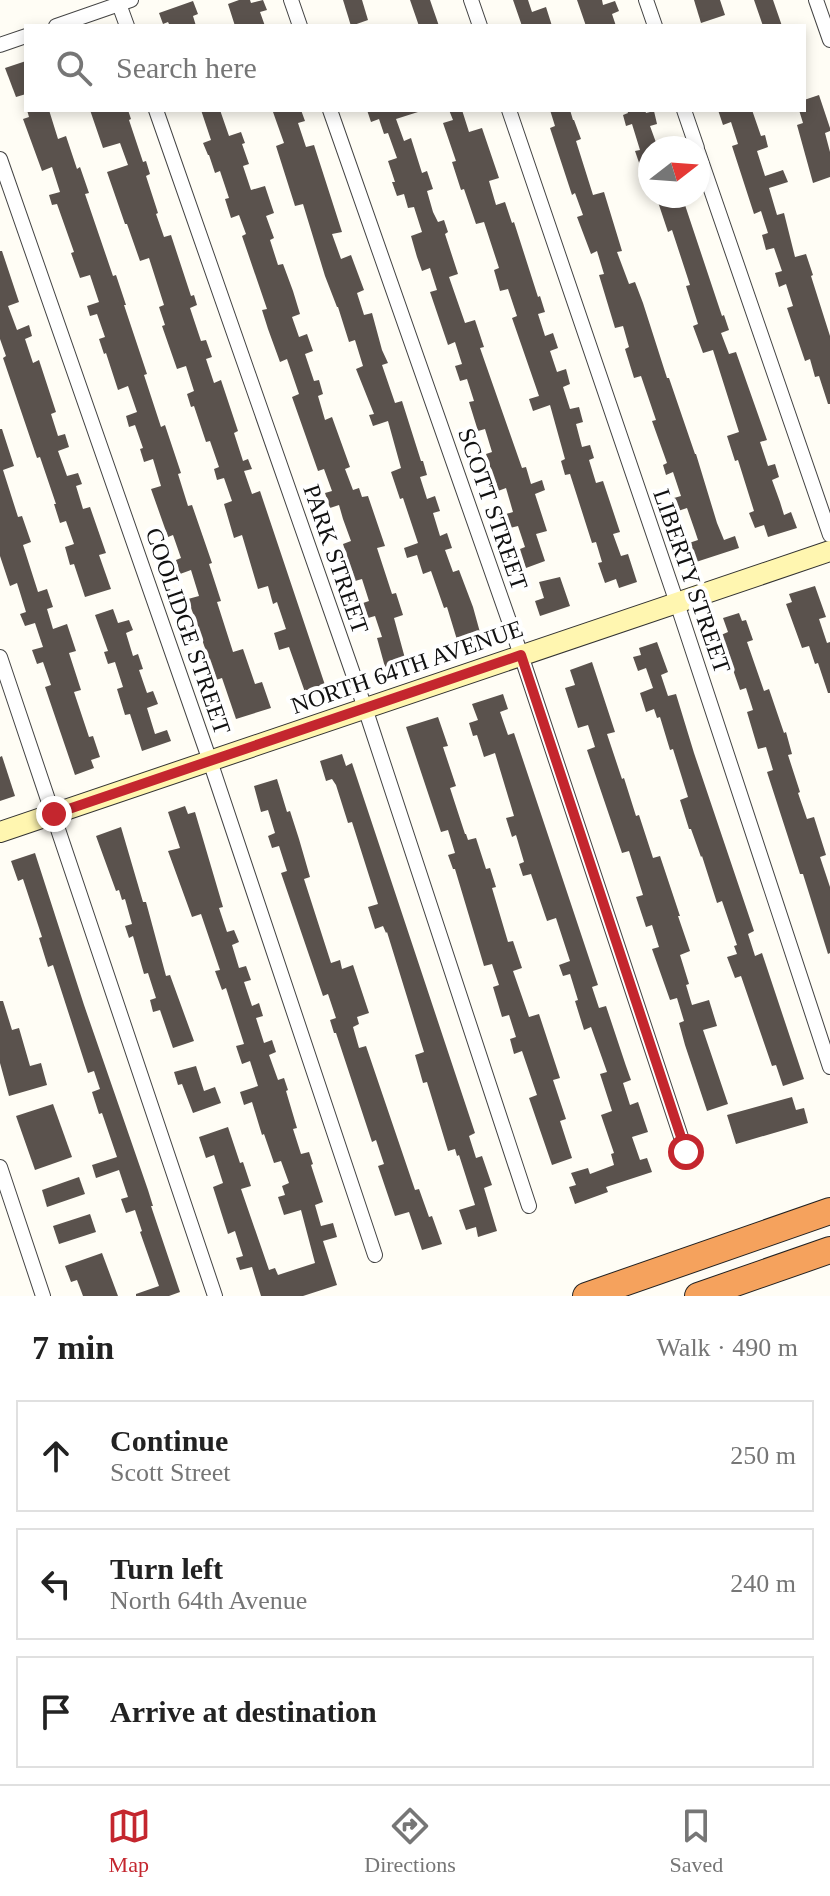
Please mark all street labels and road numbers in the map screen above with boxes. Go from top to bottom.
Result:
street label: SCOTT STREET [453,425,533,594]
street label: PARK STREET [298,481,374,637]
street label: LIBERTY STREET [648,486,736,677]
street label: COOLIDGE STREET [140,524,236,738]
street label: NORTH 64TH AVENUE [288,615,526,719]

